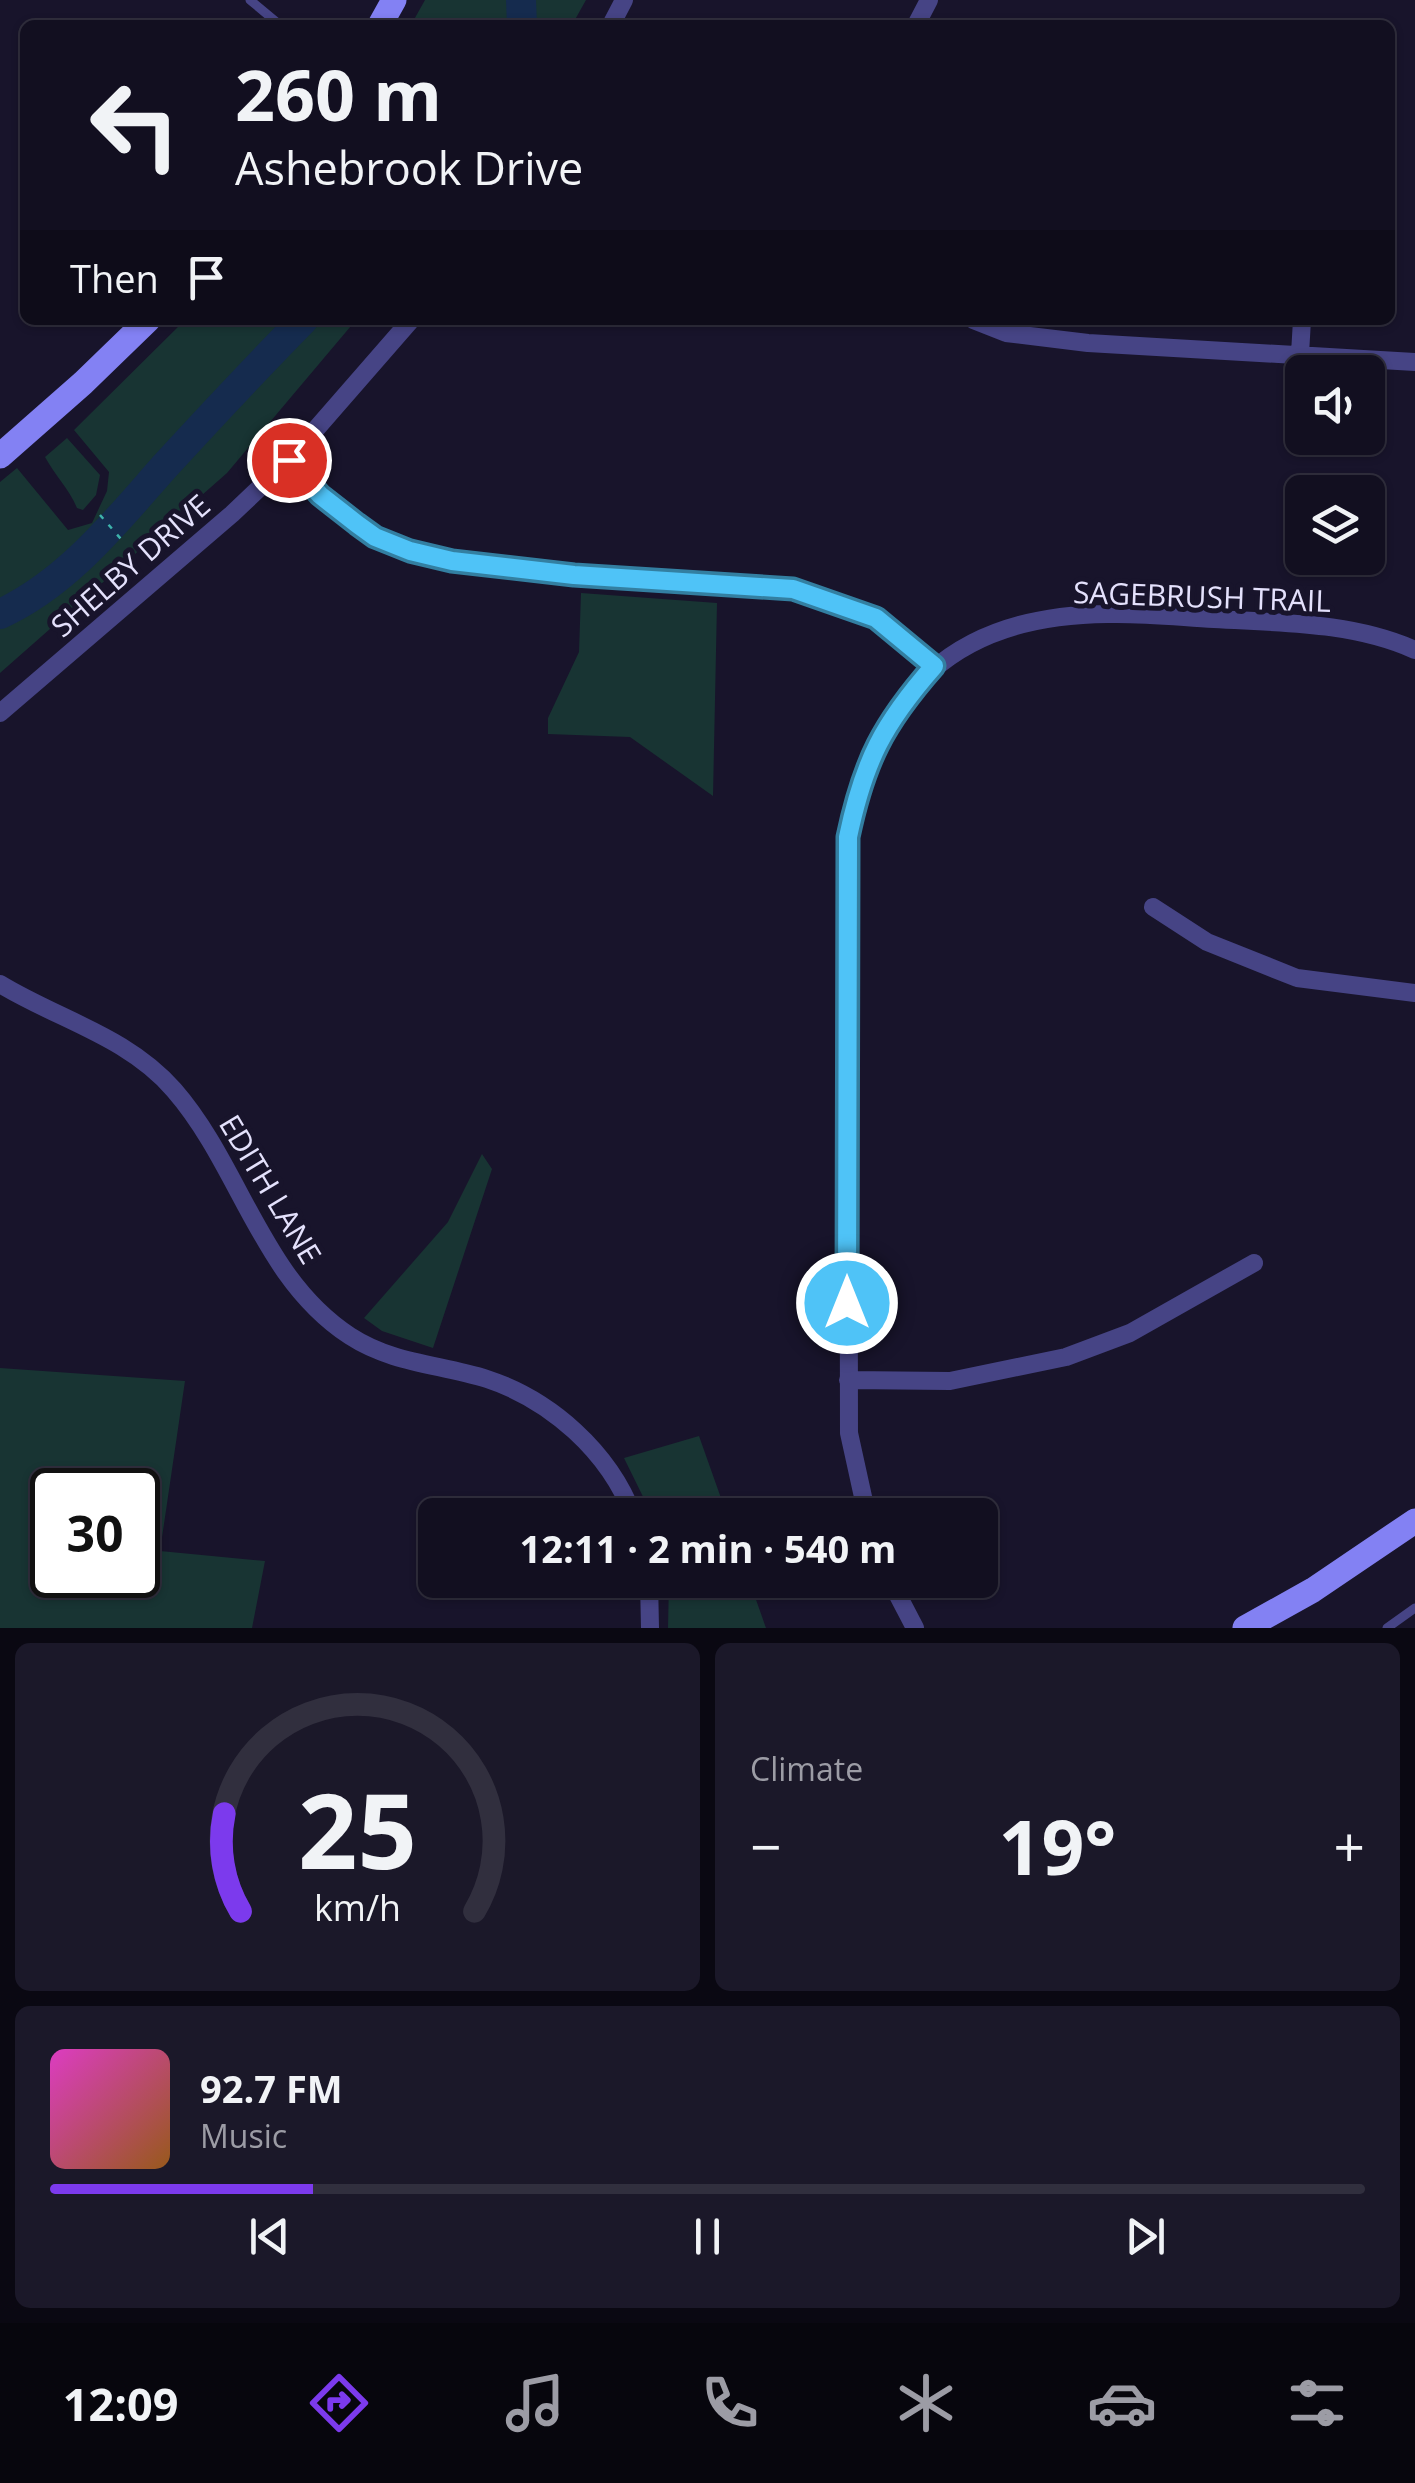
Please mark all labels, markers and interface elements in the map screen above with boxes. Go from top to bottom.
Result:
text: 260 m [235,46,442,142]
icon: left [70,60,200,190]
text: Ashebrook Drive [235,137,583,198]
icon: arrive [179,250,234,305]
text: Then [70,252,159,304]
map controls [1285,355,1385,575]
button: sound [1285,355,1385,455]
pin [247,418,332,503]
icon: arrive [262,433,317,488]
button: layers [1285,475,1385,575]
street label: SHELBY DRIVE [42,485,218,645]
street label: SAGEBRUSH TRAIL [1072,571,1332,621]
street label: EDITH LANE [210,1107,332,1271]
position arrow [795,1251,899,1355]
speed limit sign: 30 [30,1468,160,1598]
text: 12:11 · 2 min · 540 m [520,1522,896,1574]
text: Climate [750,1747,863,1790]
text: 25 [298,1758,417,1899]
text: 19° [999,1795,1116,1897]
text: − [750,1808,781,1883]
text: + [1334,1808,1365,1883]
text: km/h [314,1883,401,1931]
text: 92.7 FM [200,2062,343,2114]
text: Music [200,2114,287,2157]
icon: previous [242,2209,297,2264]
icon: pause [680,2209,735,2264]
icon: next [1118,2209,1173,2264]
icon: directions [304,2368,374,2438]
icon: music [500,2368,570,2438]
icon: phone [695,2368,765,2438]
icon: climate [891,2368,961,2438]
icon: car [1087,2368,1157,2438]
icon: filters [1282,2368,1352,2438]
text: 12:09 [63,2373,179,2434]

